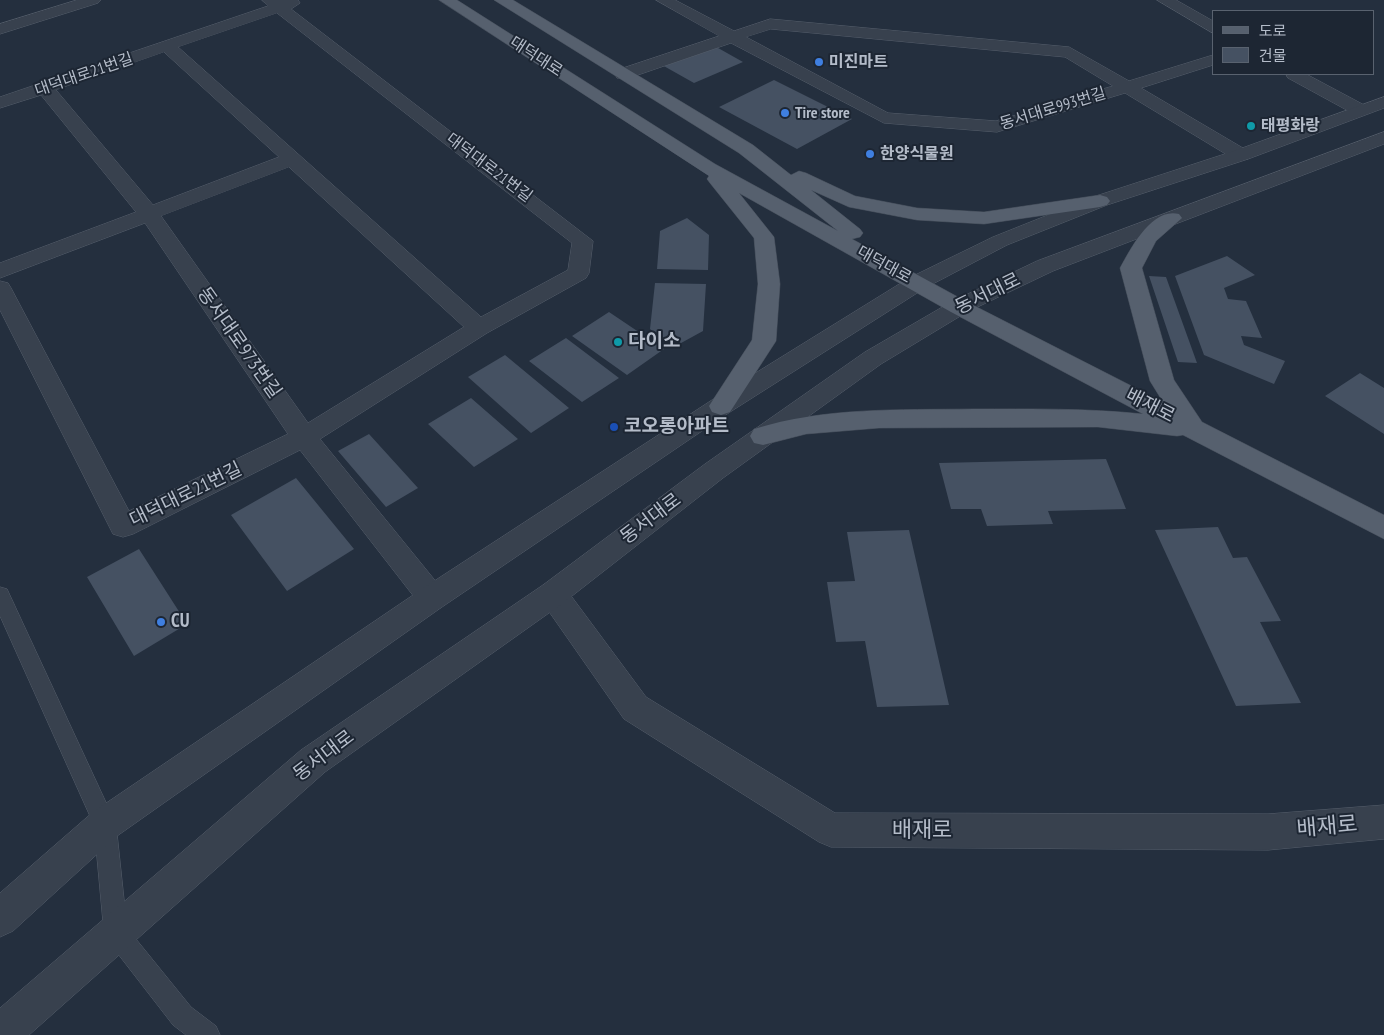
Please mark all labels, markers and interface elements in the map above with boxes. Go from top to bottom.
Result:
legend [1212,10,1374,75]
text: 도로 [1259,21,1287,40]
street label: 대덕대로 [506,33,566,81]
text: 건물 [1259,46,1287,65]
street label: 대덕대로21번길 [32,49,136,101]
place label: 미진마트 [829,52,888,72]
marker: 미진마트 [813,56,825,68]
street label: 동서대로993번길 [998,84,1108,134]
place label: Tire store [795,103,850,123]
marker: Tire store [779,107,791,119]
place label: 태평화랑 [1261,116,1320,136]
marker: 태평화랑 [1245,120,1257,132]
street label: 대덕대로21번길 [442,129,536,207]
place label: 한양식물원 [880,144,954,164]
marker: 한양식물원 [864,148,876,160]
street label: 대덕대로 [854,242,914,288]
street label: 동서대로 [952,268,1024,320]
street label: 동서대로973번길 [192,283,286,403]
place label: 다이소 [628,331,680,353]
marker: 다이소 [612,336,624,348]
street label: 배재로 [1121,384,1179,428]
place label: 코오롱아파트 [624,416,729,438]
marker: 코오롱아파트 [608,421,620,433]
street label: 대덕대로21번길 [126,458,246,532]
street label: 동서대로 [616,489,686,549]
place label: CU [171,611,189,633]
marker: CU [155,616,167,628]
street label: 동서대로 [289,726,359,786]
street label: 배재로 [1296,811,1358,843]
street label: 배재로 [892,818,952,844]

